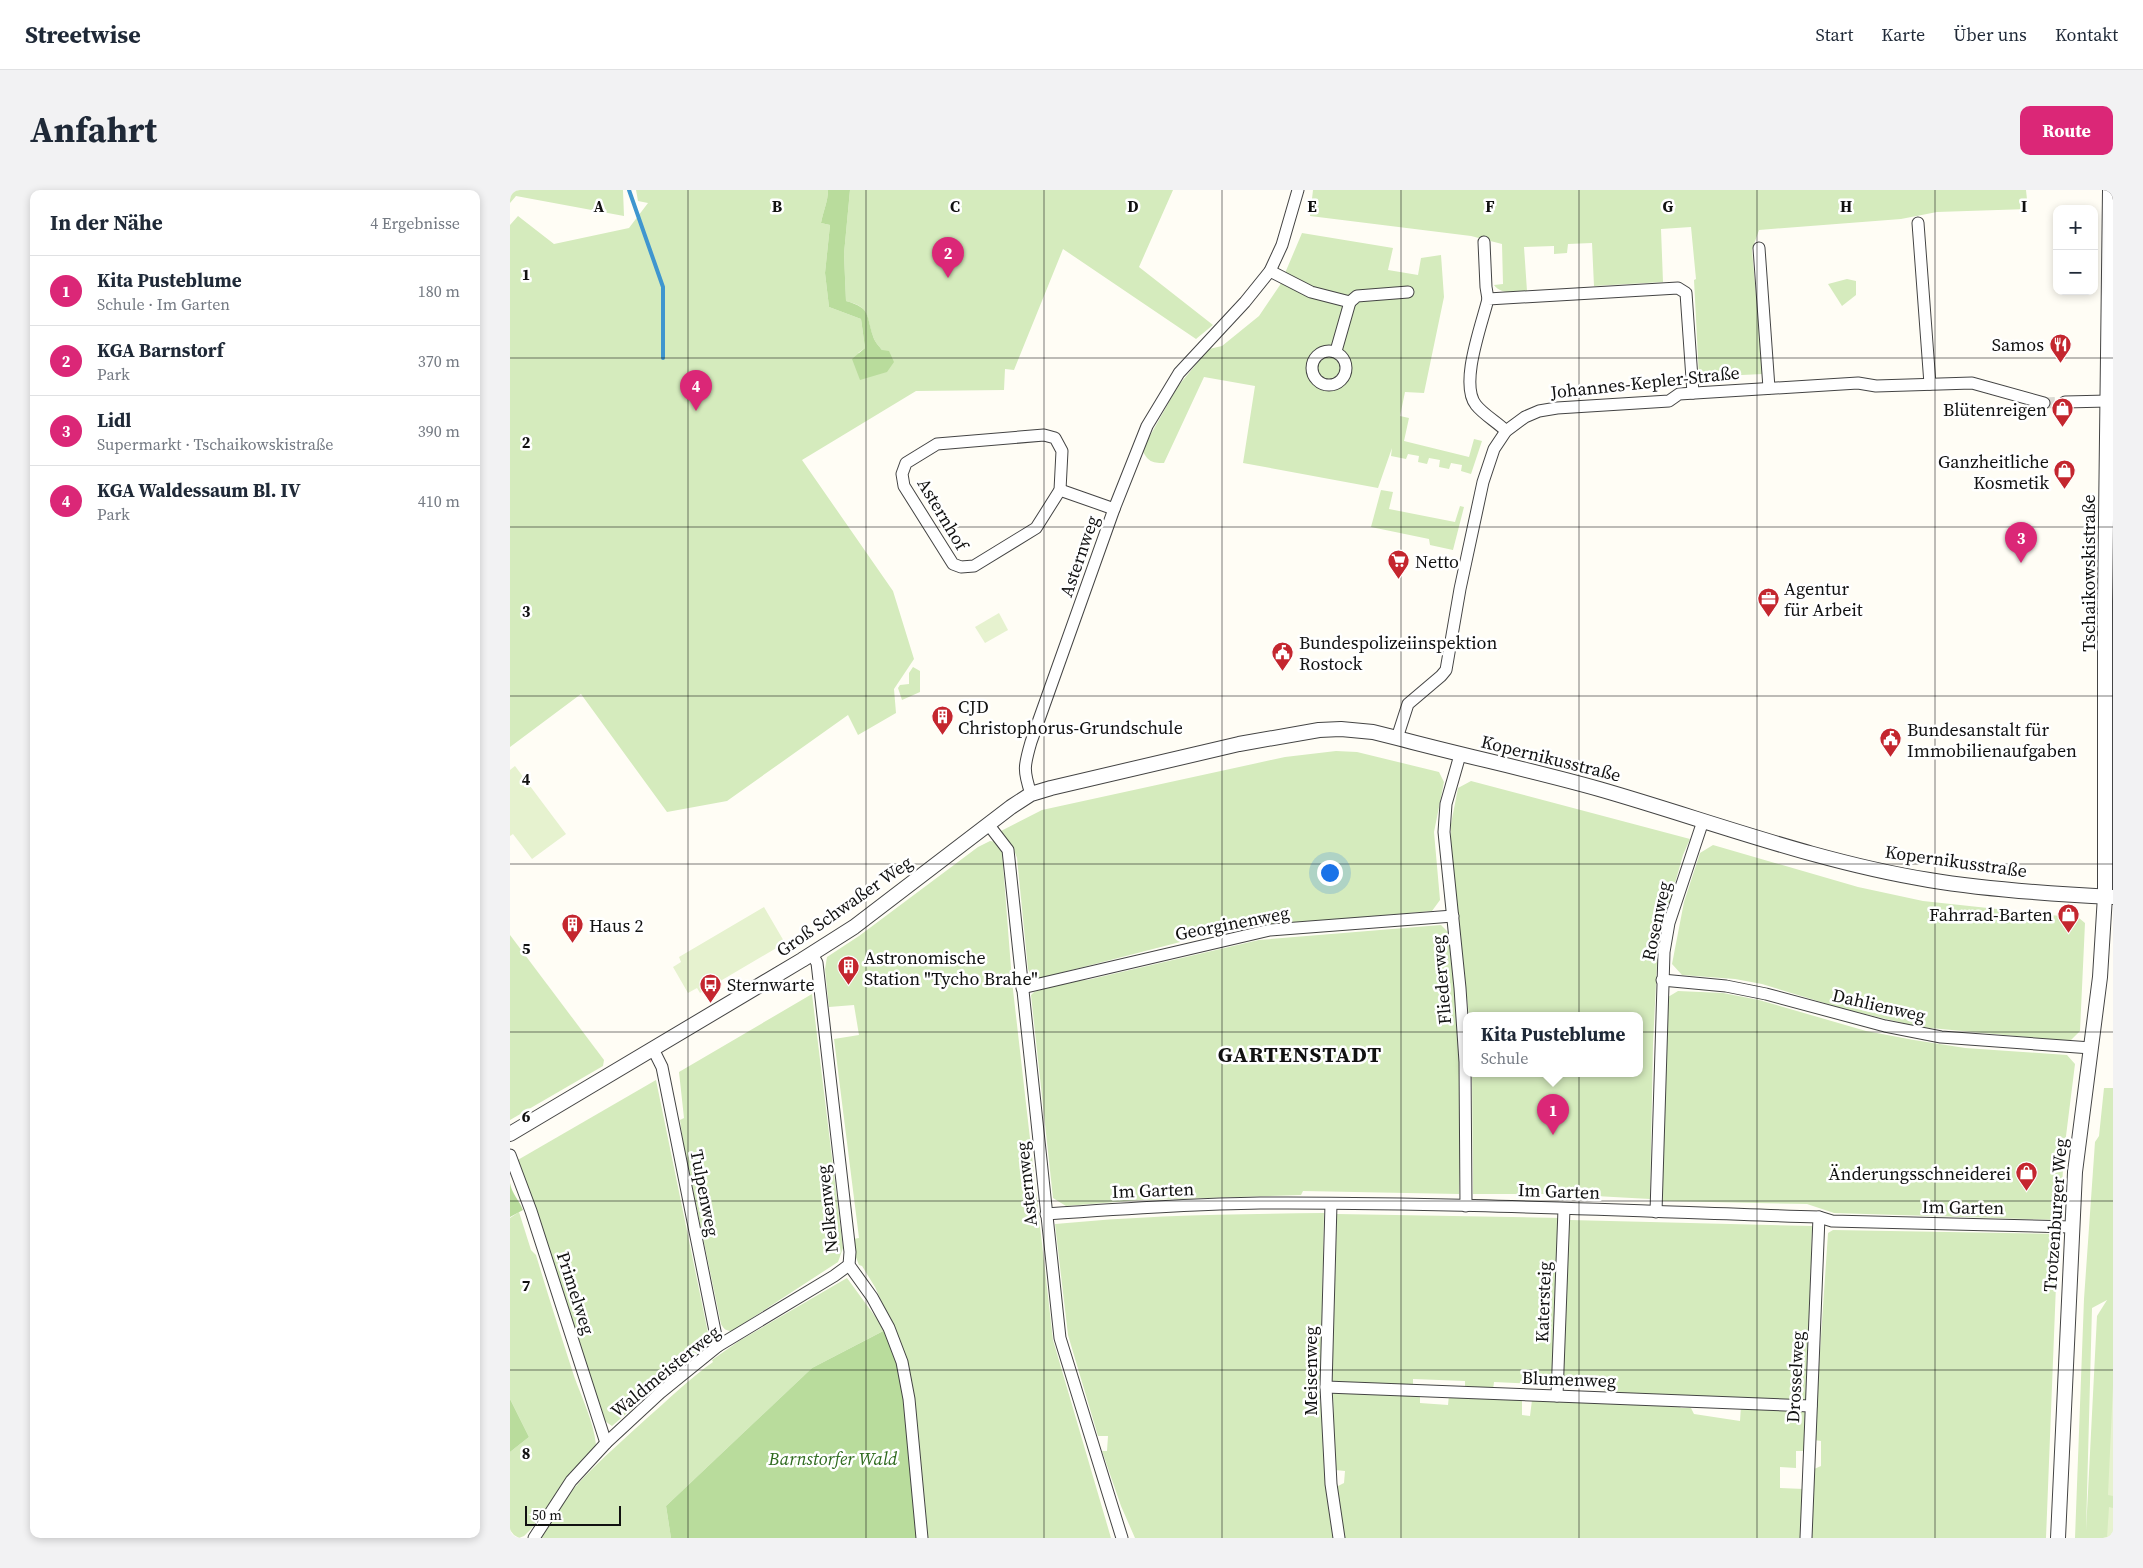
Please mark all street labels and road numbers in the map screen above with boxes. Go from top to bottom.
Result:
street label: Johannes-Kepler-Straße [1548,360,1741,404]
street label: Asternhof [912,473,975,556]
street label: Tschaikowskistraße [2076,494,2101,652]
street label: Asternweg [1053,512,1105,600]
street label: Kopernikusstraße [1479,729,1623,787]
street label: Kopernikusstraße [1883,839,2029,883]
street label: Groß Schwaßer Weg [771,850,917,962]
street label: Rosenweg [1635,879,1677,963]
street label: Georginenweg [1173,900,1291,946]
street label: Fliederweg [1425,934,1457,1026]
street label: Dahlienweg [1830,982,1928,1028]
street label: Trotzenburger Weg [2037,1137,2073,1293]
street label: Asternweg [1009,1141,1043,1227]
street label: Tulpenweg [684,1147,726,1239]
street label: Nelkenweg [810,1164,844,1254]
street label: Im Garten [1111,1176,1195,1204]
street label: Im Garten [1517,1177,1601,1205]
street label: Im Garten [1922,1194,2004,1220]
street label: Primelweg [551,1248,601,1338]
street label: Katersteig [1529,1261,1557,1343]
street label: Waldmeisterweg [605,1319,725,1423]
street label: Meisenweg [1298,1326,1323,1416]
street label: Drosselweg [1780,1331,1810,1423]
street label: Blumenweg [1521,1365,1617,1393]

